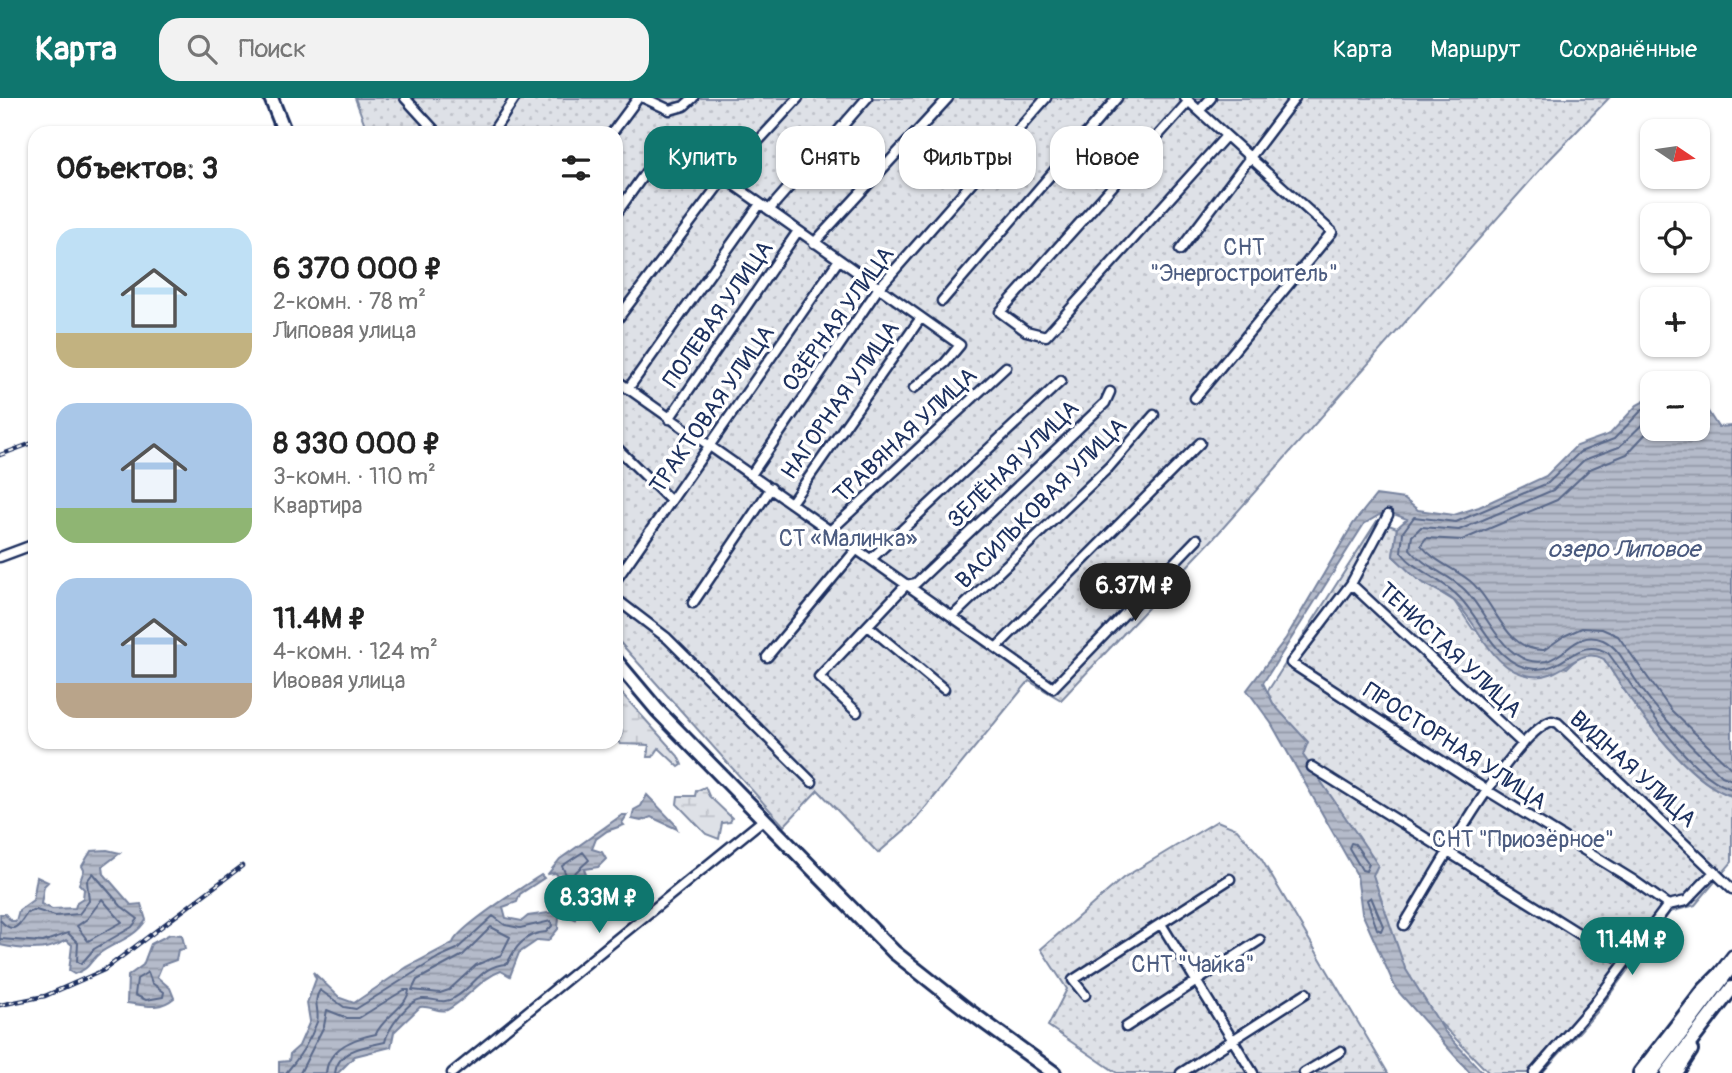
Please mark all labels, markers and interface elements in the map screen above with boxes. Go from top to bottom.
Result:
search box [159,18,649,81]
text: Карта [35,29,117,70]
icon: search [183,30,221,68]
text: Поиск [239,33,307,65]
text: Карта [1333,35,1392,64]
text: Маршрут [1430,35,1521,64]
text: Сохранённые [1559,35,1697,64]
north arrow [1640,119,1710,189]
map controls [1640,119,1710,441]
chip: Купить [644,126,762,189]
chip: Снять [776,126,885,189]
chip: Фильтры [899,126,1036,189]
chip: Новое [1050,126,1163,189]
icon: filters [557,149,595,187]
text: Объектов: 3 [56,150,218,187]
button: locate [1640,203,1710,273]
park label: СНТ "Энергостроитель" [1150,233,1338,288]
street label: ПОЛЕВАЯ УЛИЦА [656,235,780,393]
street label: ОЗЁРНАЯ УЛИЦА [776,241,900,397]
text: 6 370 000 ₽ [273,250,443,287]
icon: home [112,256,196,340]
text: 2-комн. · 78 m² [273,287,426,316]
button: + [1640,287,1710,357]
street label: НАГОРНАЯ УЛИЦА [774,315,906,485]
text: Липовая улица [273,316,416,345]
street label: ТРАКТОВАЯ УЛИЦА [643,319,781,499]
street label: ТРАВЯНАЯ УЛИЦА [827,361,983,509]
button: − [1640,371,1710,441]
street label: ЗЕЛЁНАЯ УЛИЦА [941,394,1085,534]
street label: ВАСИЛЬКОВАЯ УЛИЦА [949,411,1133,595]
text: 8 330 000 ₽ [273,425,441,462]
icon: home [112,431,196,515]
text: 3-комн. · 110 m² [273,462,436,491]
text: Квартира [273,491,362,520]
park label: CТ «Малинка» [779,524,918,553]
water label: озеро Липовое [1548,535,1702,564]
pin: 6.37M ₽ [1070,564,1200,623]
text: 6.37M ₽ [1096,571,1174,600]
street label: ТЕНИСТАЯ УЛИЦА [1372,576,1528,724]
text: 11.4M ₽ [273,600,367,637]
icon: home [112,606,196,690]
text: 4-комн. · 124 m² [273,637,438,666]
text: Ивовая улица [273,666,406,695]
street label: ПРОСТОРНАЯ УЛИЦА [1358,676,1552,816]
street label: ВИДНАЯ УЛИЦА [1563,704,1703,834]
park label: СНТ "Приозёрное" [1432,825,1614,854]
pin: 8.33M ₽ [534,876,664,935]
text: 8.33M ₽ [560,883,638,912]
pin: 11.4M ₽ [1567,918,1697,977]
text: 11.4M ₽ [1596,925,1668,954]
park label: СНТ "Чайка" [1131,950,1255,979]

